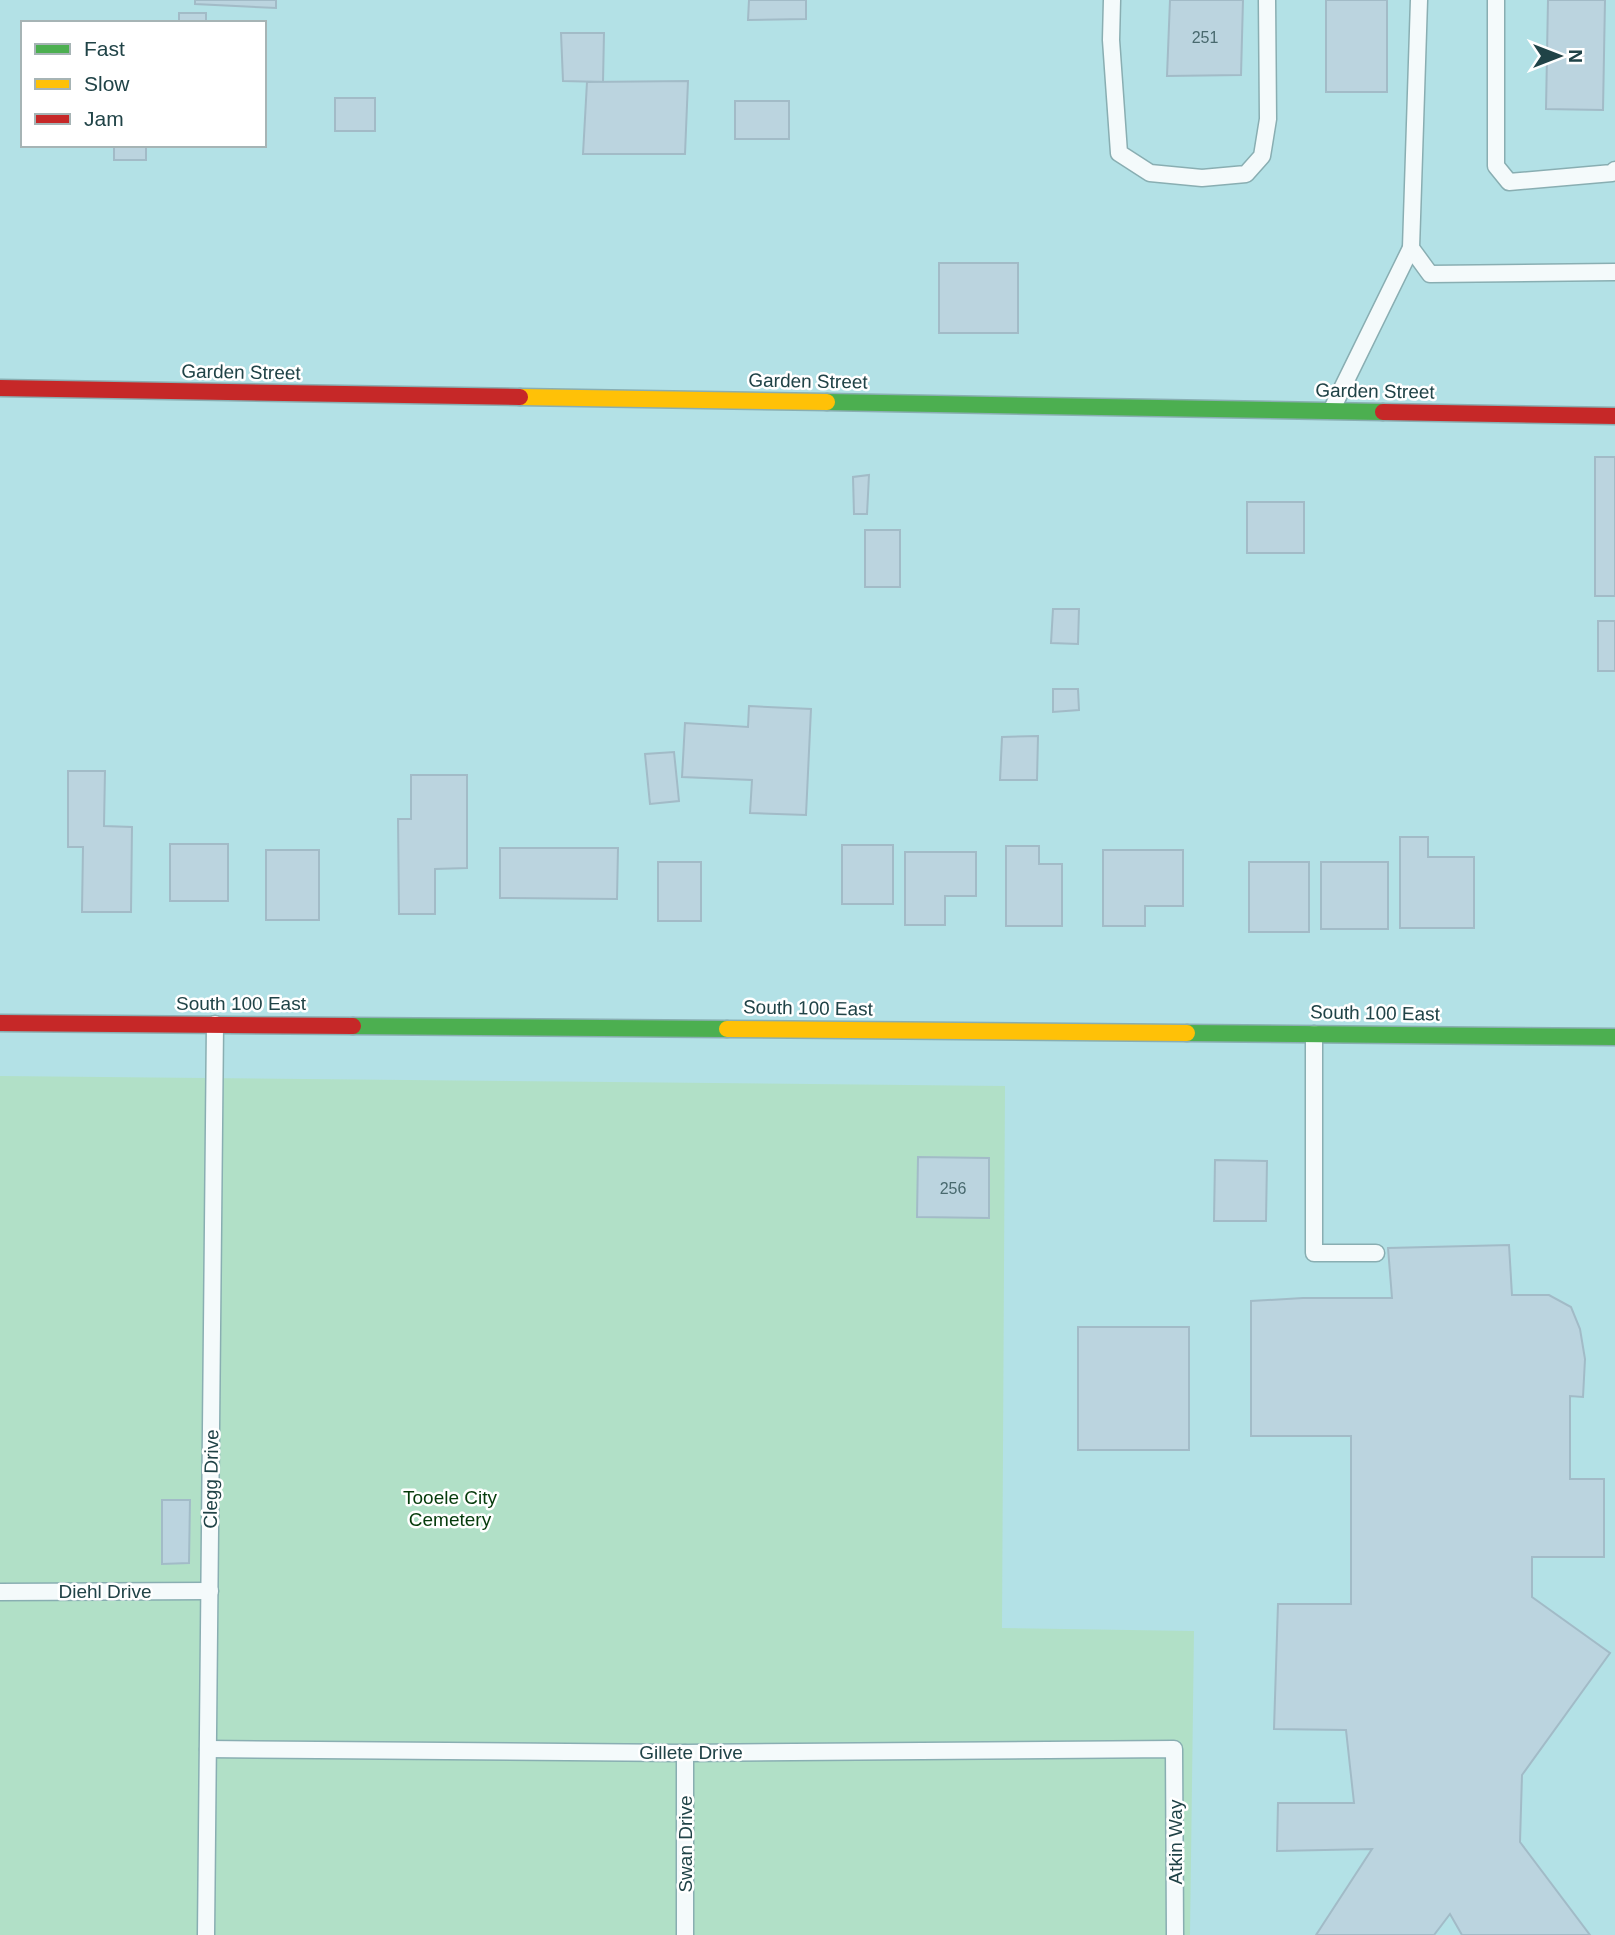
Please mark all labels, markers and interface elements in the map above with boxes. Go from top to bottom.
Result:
legend [21,21,266,147]
north arrow [1524,21,1594,91]
house number: 251 [1192,29,1218,46]
text: Fast [84,37,125,60]
text: N [1565,49,1586,63]
text: Slow [84,72,130,95]
text: Jam [84,107,124,130]
street label: Garden Street [181,360,302,384]
street label: Garden Street [748,369,869,393]
street label: Garden Street [1315,379,1436,403]
street label: South 100 East [176,993,307,1014]
street label: South 100 East [743,996,874,1020]
street label: South 100 East [1310,1001,1441,1025]
house number: 256 [940,1180,966,1197]
street label: Clegg Drive [200,1429,222,1529]
park label: Tooele City Cemetery [403,1487,497,1530]
street label: Diehl Drive [59,1581,151,1602]
street label: Gillete Drive [639,1742,743,1763]
street label: Swan Drive [675,1795,696,1893]
street label: Atkin Way [1165,1799,1186,1884]

